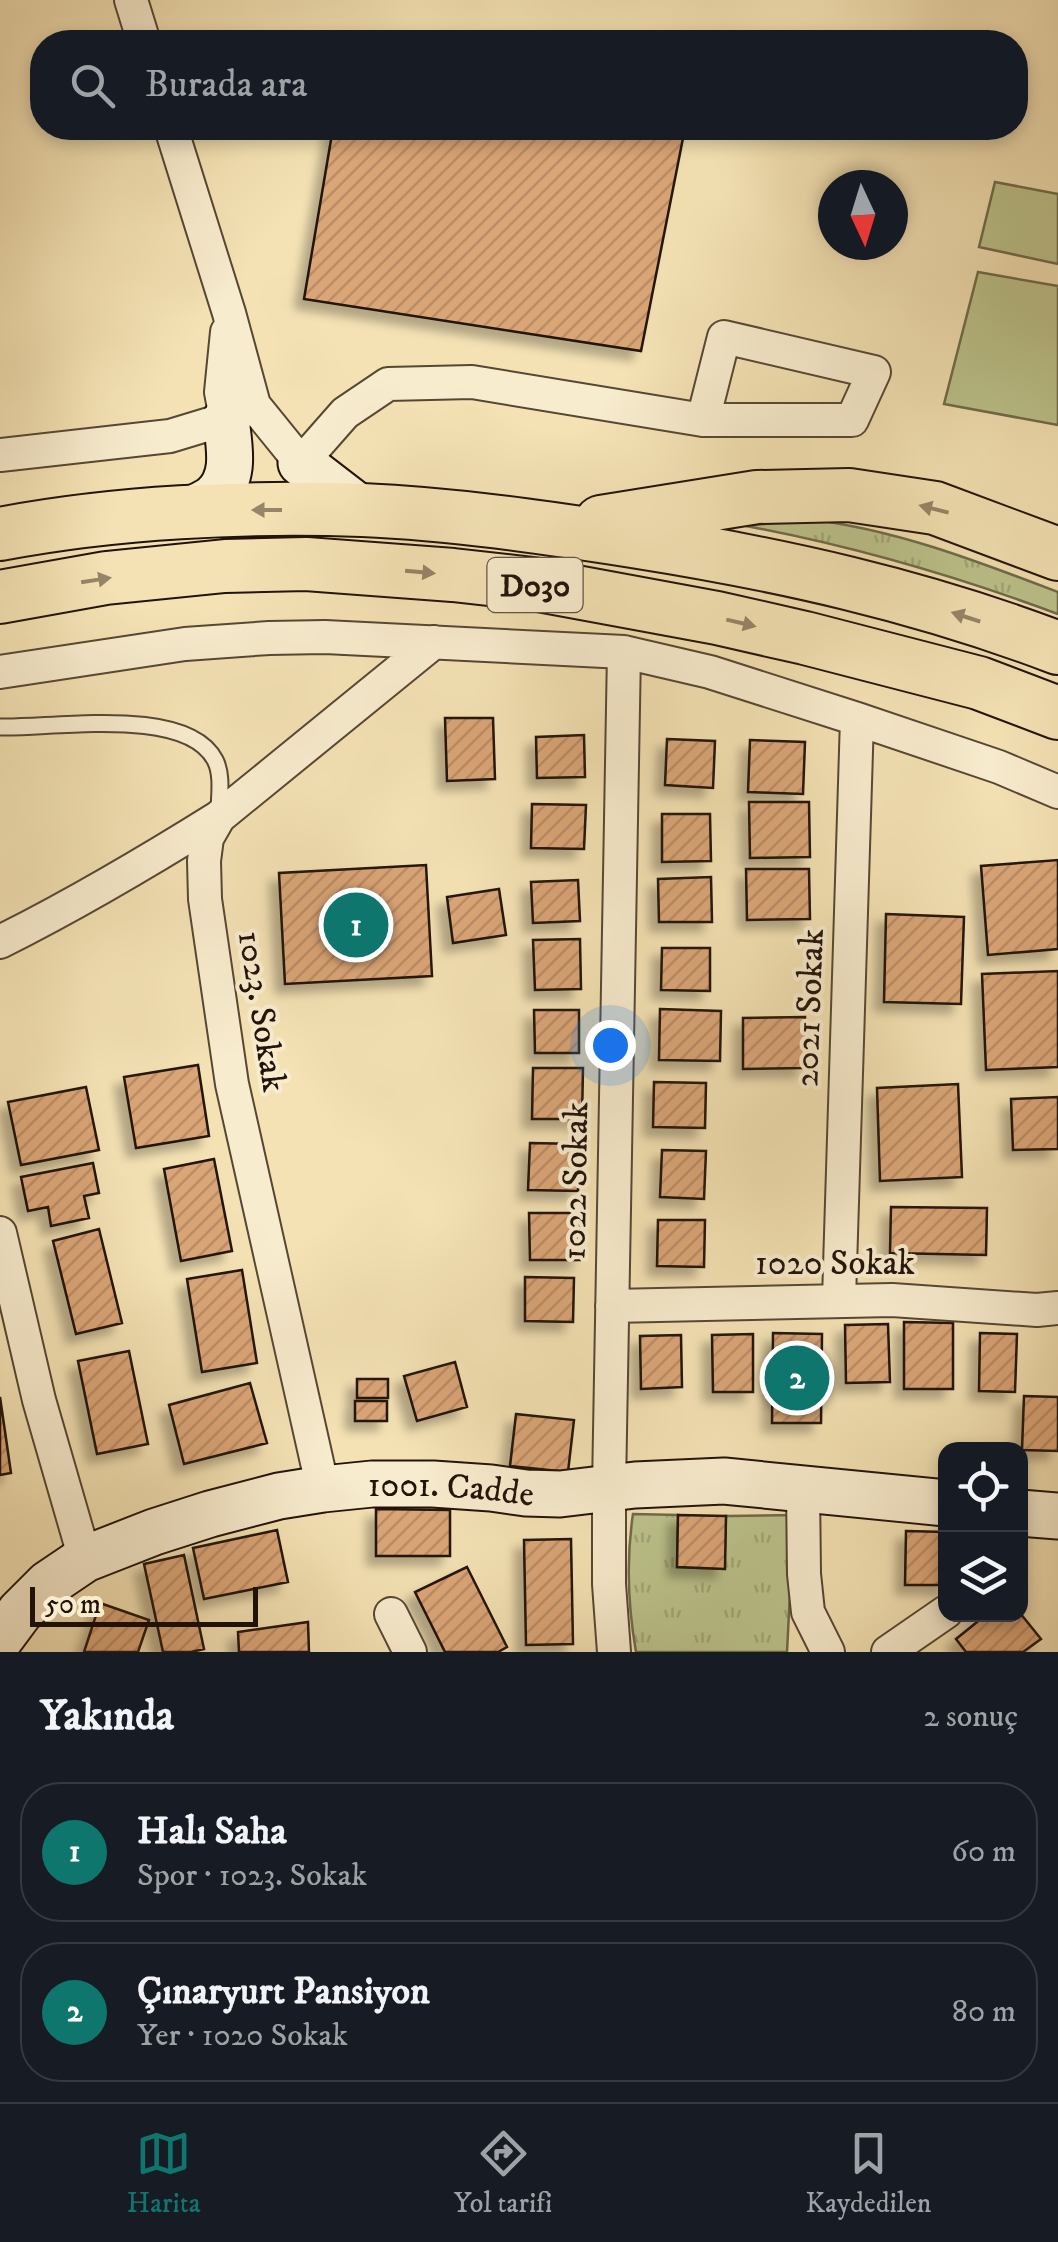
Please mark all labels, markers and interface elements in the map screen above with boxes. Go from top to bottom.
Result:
search box [30,30,1028,140]
icon: search [65,58,120,113]
text: Burada ara [145,61,307,109]
north arrow [818,170,908,260]
one-way arrow [918,501,949,516]
one-way arrow [250,502,282,518]
road number: D030 [488,558,582,612]
one-way arrow [404,564,436,580]
one-way arrow [81,571,112,587]
one-way arrow [950,608,980,623]
one-way arrow [725,616,756,631]
pin: 1 [324,888,388,962]
street label: 1023. Sokak [227,928,295,1095]
street label: 2021 Sokak [785,928,835,1088]
your location [585,1020,636,1071]
street label: 1022 Sokak [553,1102,599,1261]
street label: 1020 Sokak [755,1242,915,1286]
pin: 2 [764,1340,830,1416]
map controls [938,1442,1028,1622]
button: locate [938,1442,1028,1532]
street label: 1001. Cadde [368,1464,534,1517]
button: layers [938,1532,1028,1622]
scale bar [30,1582,258,1626]
text: 50 m [45,1587,101,1622]
text: Yakında [40,1691,174,1743]
text: 2 sonuç [923,1697,1018,1737]
text: Halı Saha [137,1808,287,1856]
text: 1 [69,1832,80,1872]
text: 60 m [951,1832,1016,1872]
text: Spor · 1023. Sokak [137,1856,367,1896]
text: Çınaryurt Pansiyon [137,1968,430,2016]
text: 2 [67,1992,82,2032]
text: 80 m [952,1992,1016,2032]
text: Yer · 1020 Sokak [137,2016,348,2056]
tab: Harita [127,2126,201,2221]
tab: Yol tarifi [454,2126,552,2221]
tab: Kaydedilen [806,2126,931,2221]

